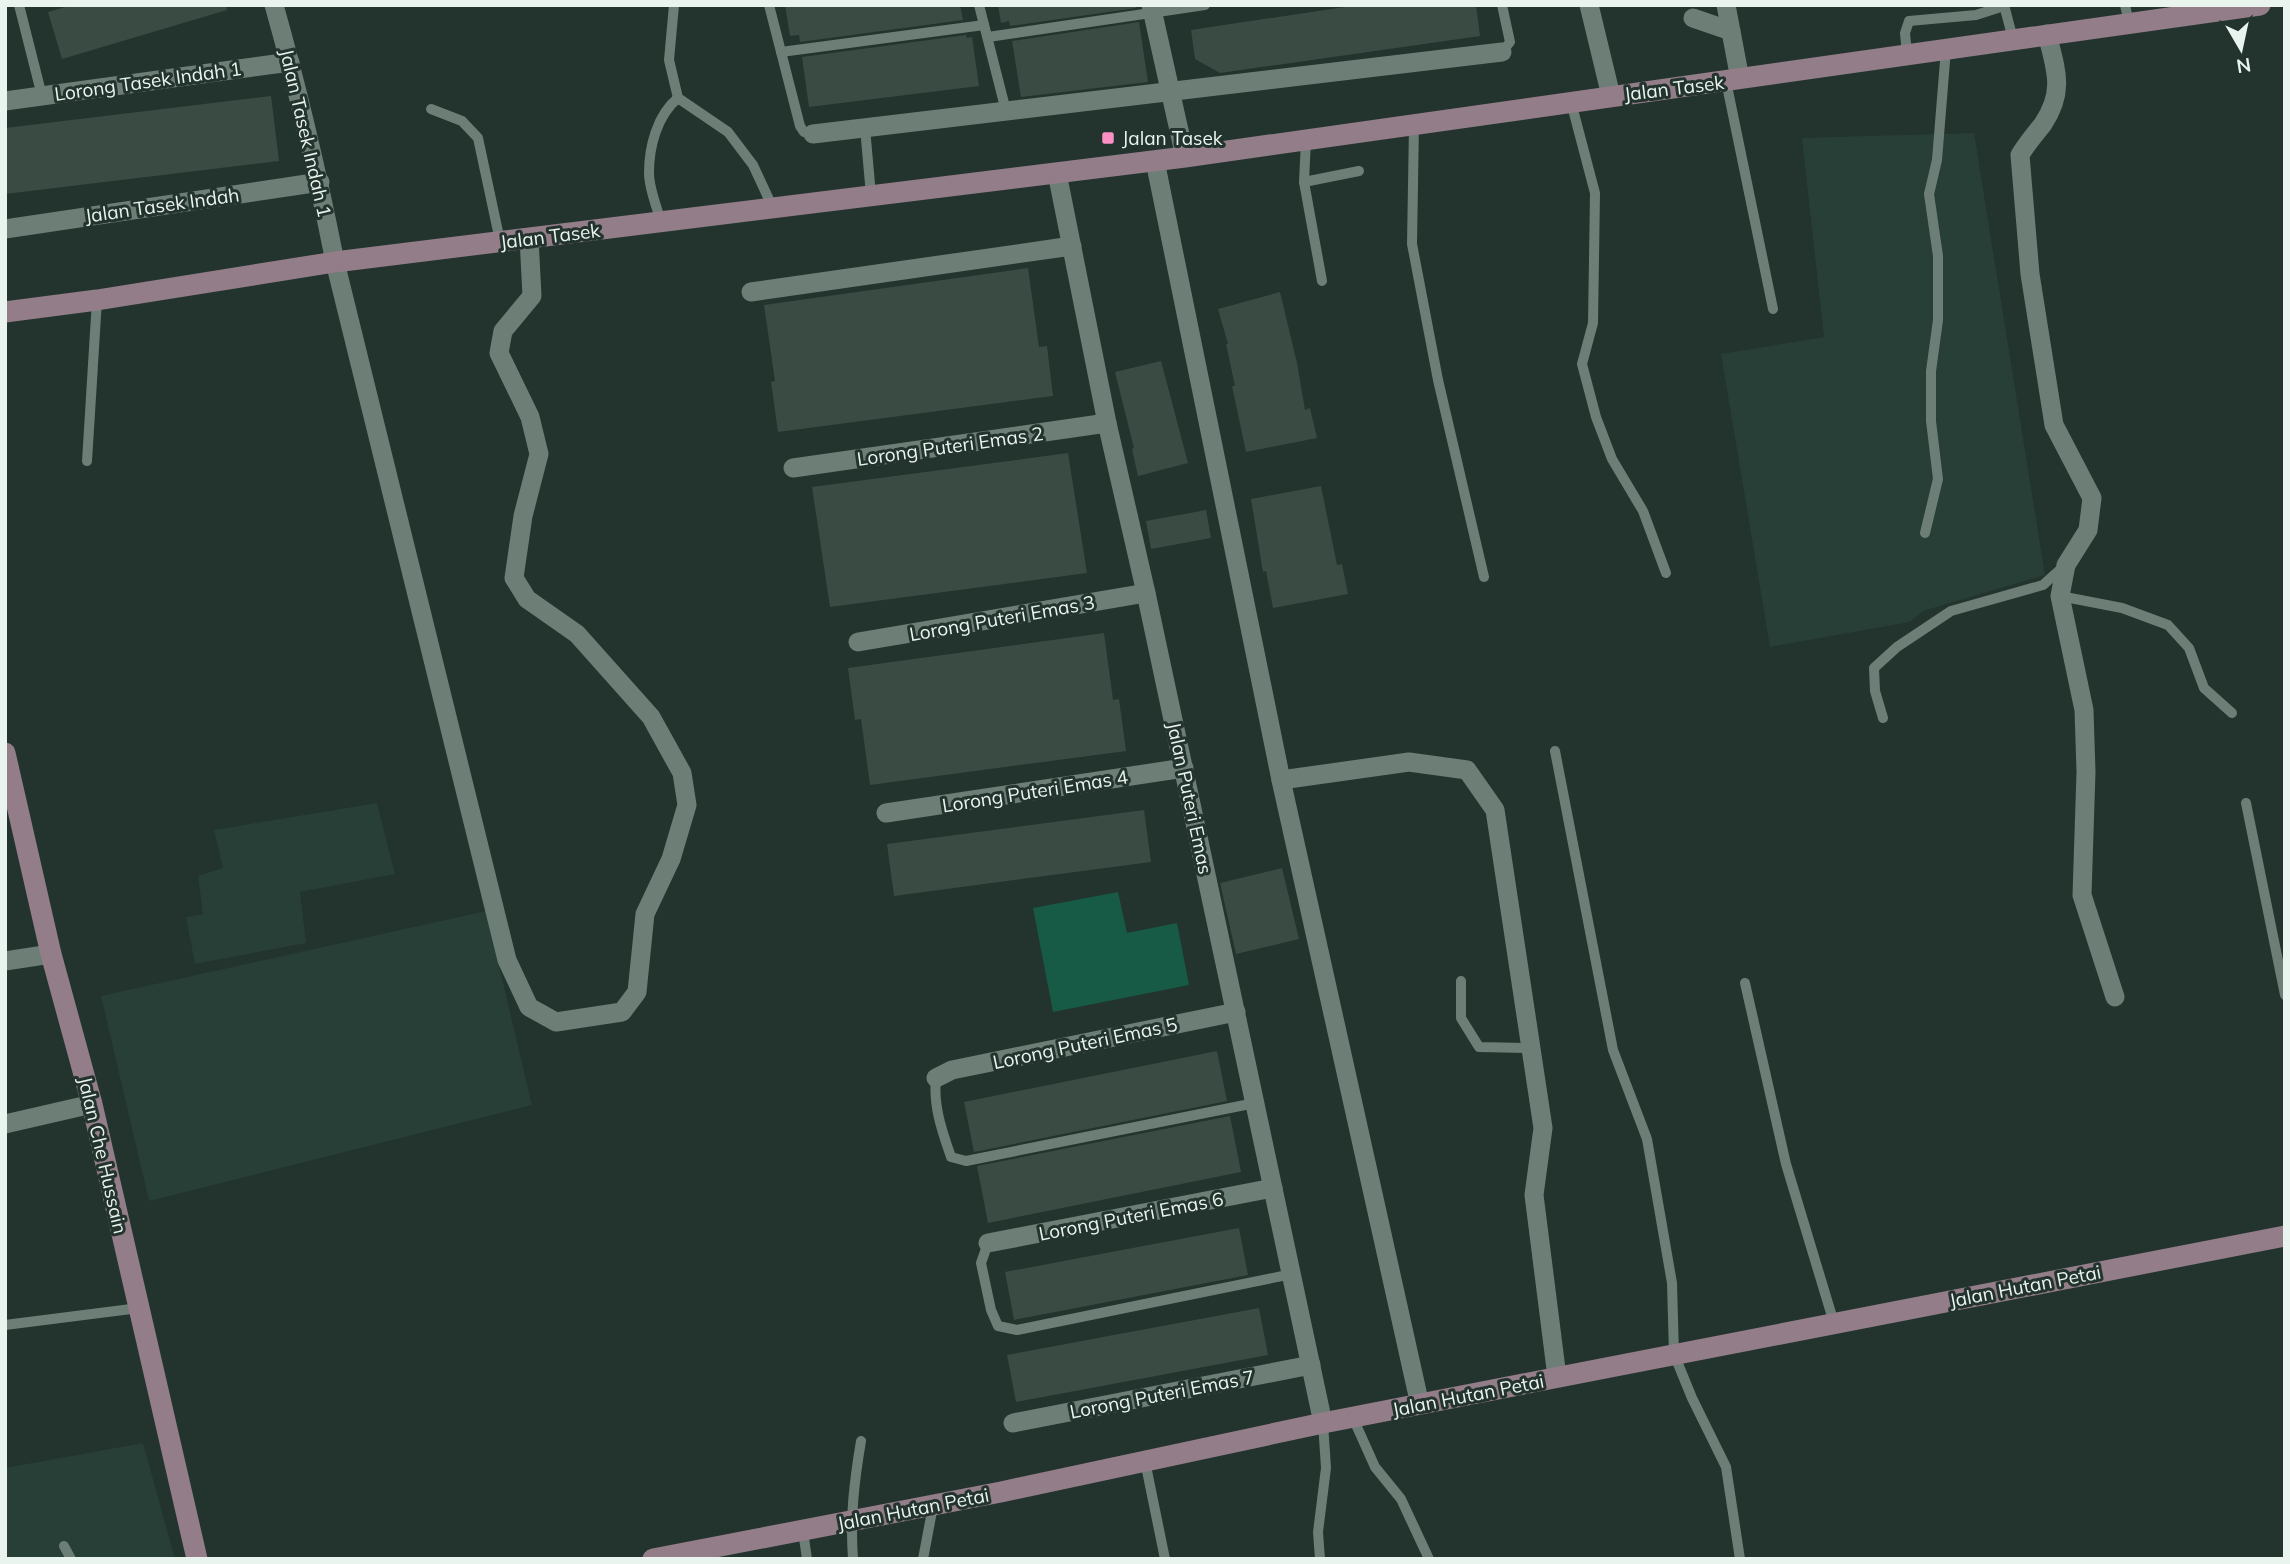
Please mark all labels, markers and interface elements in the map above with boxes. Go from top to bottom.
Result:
north arrow [2206,14,2276,84]
street label: Jalan Tasek Indah 1 [275,47,337,219]
text: N [2235,53,2253,79]
street label: Lorong Tasek Indah 1 [53,56,243,106]
street label: Jalan Tasek [1623,70,1726,106]
place label: Jalan Tasek [1122,126,1223,150]
marker: Jalan Tasek [1100,130,1116,146]
street label: Jalan Tasek Indah [83,182,241,228]
street label: Jalan Tasek [499,218,602,254]
street label: Lorong Puteri Emas 2 [855,421,1045,471]
street label: Lorong Puteri Emas 3 [907,590,1097,646]
street label: Jalan Puteri Emas [1162,720,1218,876]
street label: Lorong Puteri Emas 4 [940,764,1130,818]
street label: Lorong Puteri Emas 5 [991,1012,1179,1074]
street label: Jalan Che Hussain [73,1074,133,1236]
street label: Lorong Puteri Emas 6 [1037,1186,1225,1246]
street label: Jalan Hutan Petai [1947,1260,2103,1312]
street label: Lorong Puteri Emas 7 [1068,1364,1256,1424]
street label: Jalan Hutan Petai [1390,1369,1546,1421]
street label: Jalan Hutan Petai [835,1483,991,1535]

